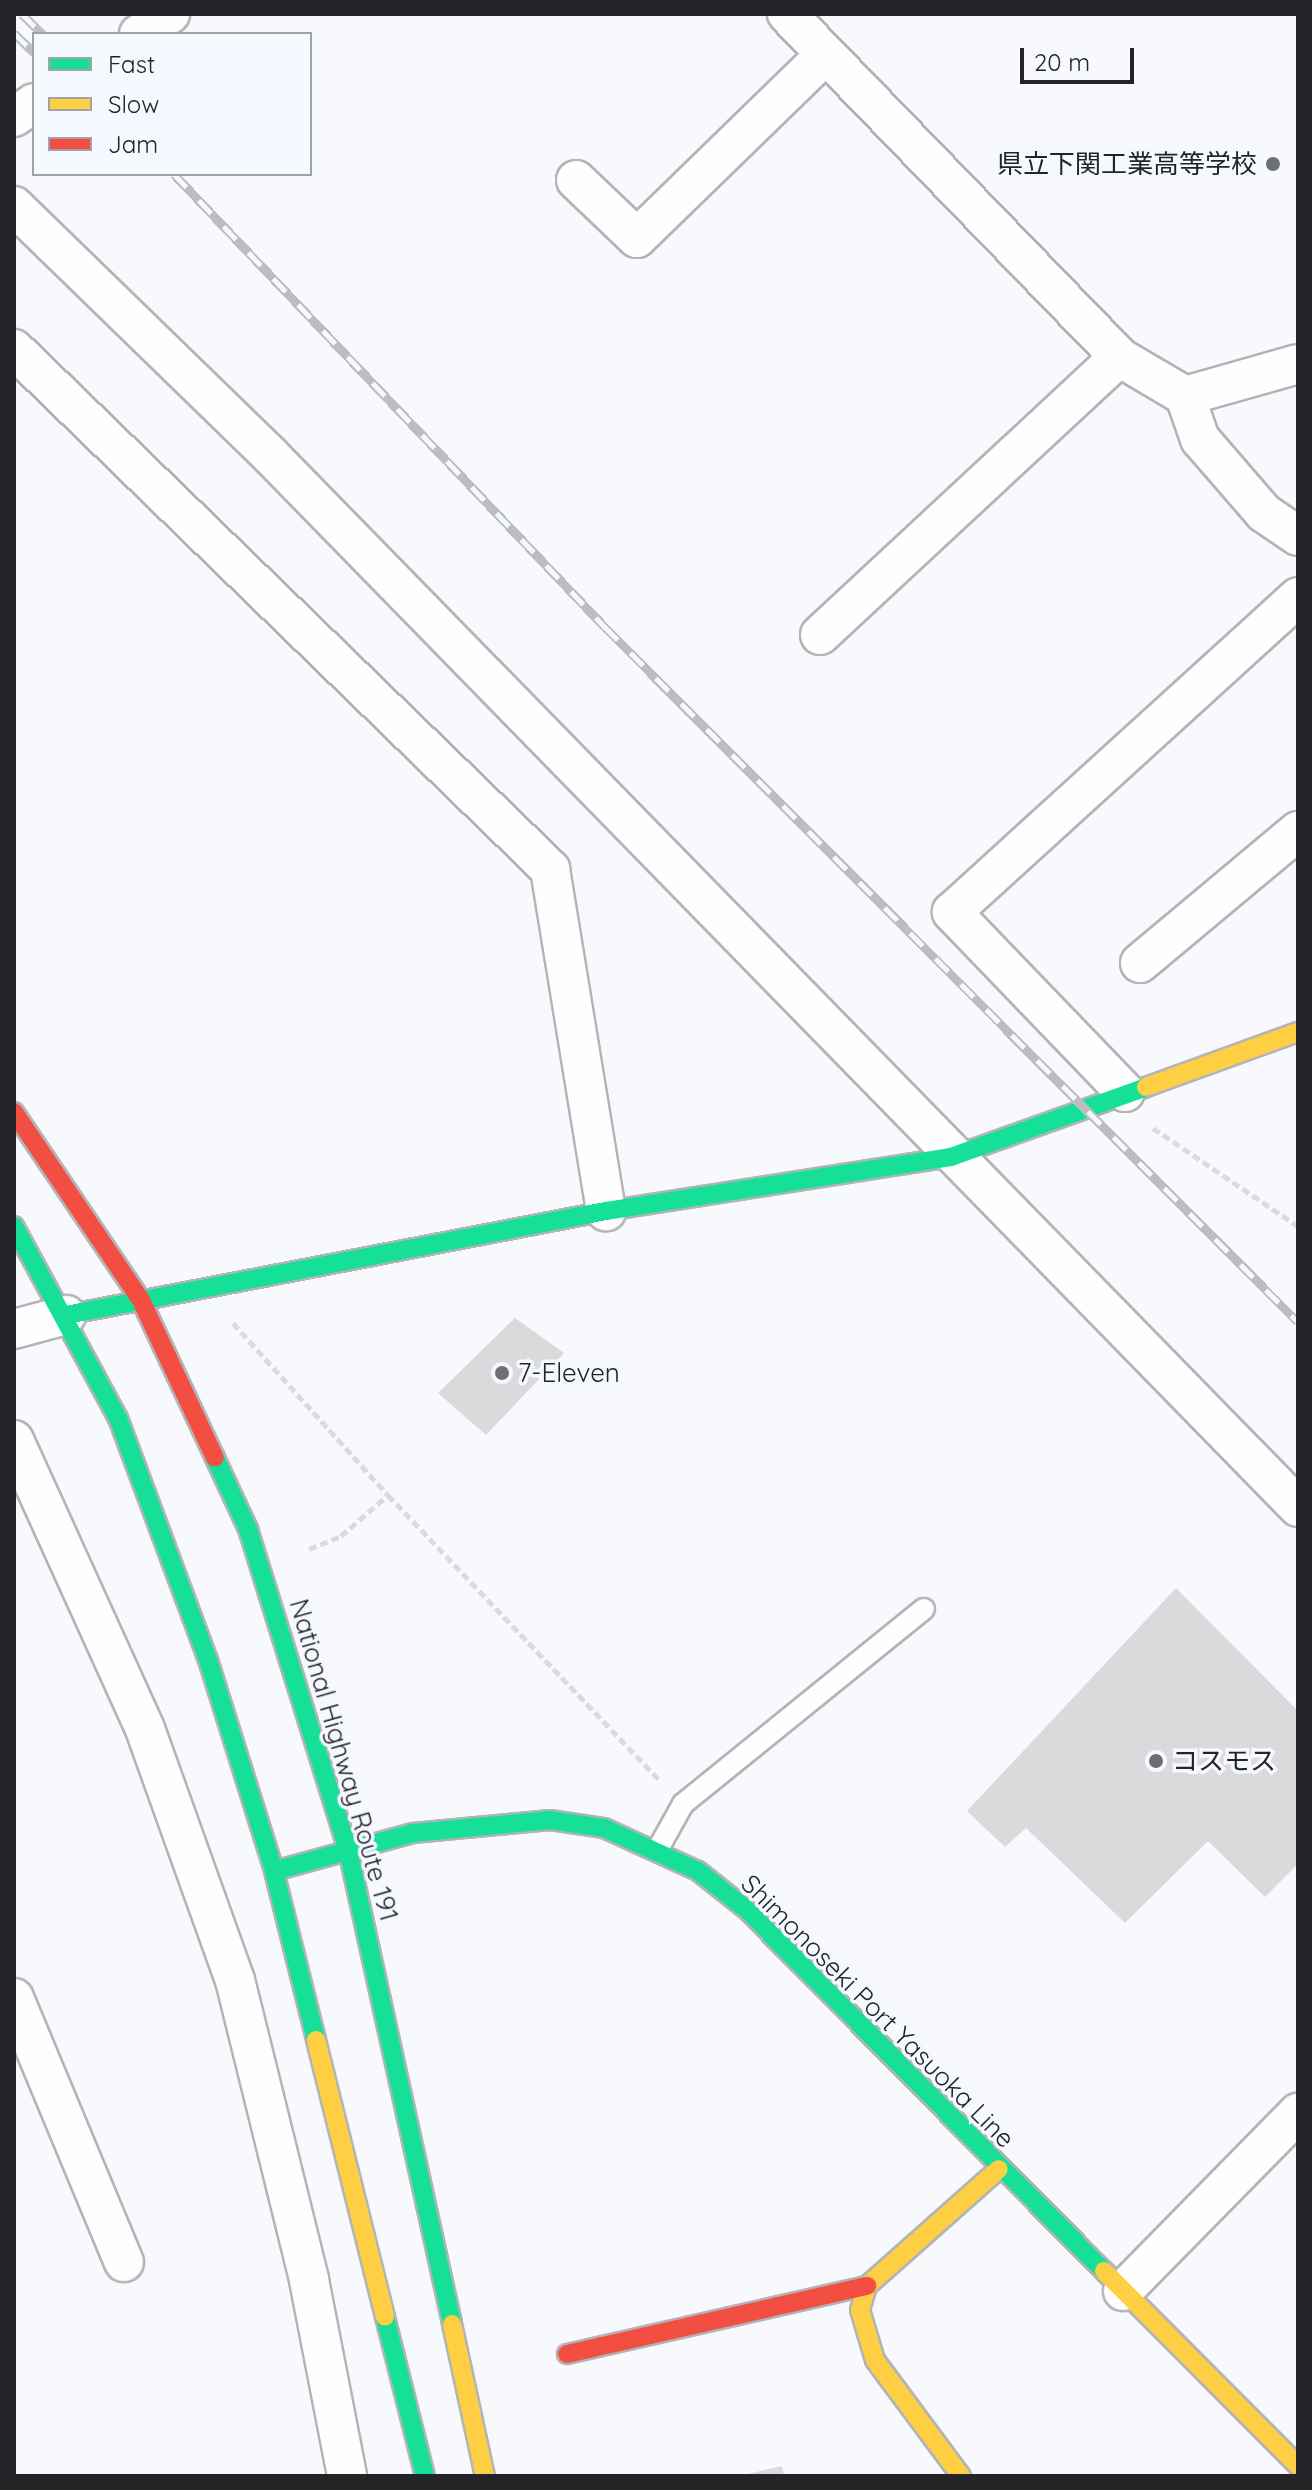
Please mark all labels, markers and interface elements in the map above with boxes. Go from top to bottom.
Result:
legend [32,32,312,176]
scale bar [1024,32,1138,82]
text: 20 m [1034,47,1090,77]
text: Fast [108,49,155,79]
text: Slow [108,89,159,119]
text: Jam [108,129,158,159]
place label: 県立下関工業高等学校 [997,148,1257,180]
marker: 県立下関工業高等学校 [1264,155,1282,173]
place label: 7-Eleven [518,1357,620,1389]
marker: 7-Eleven [493,1364,511,1382]
street label: National Highway Route 191 [283,1595,405,1925]
place label: コスモス [1172,1745,1276,1777]
marker: コスモス [1147,1752,1165,1770]
street label: Shimonoseki Port Yasuoka Line [735,1868,1021,2154]

